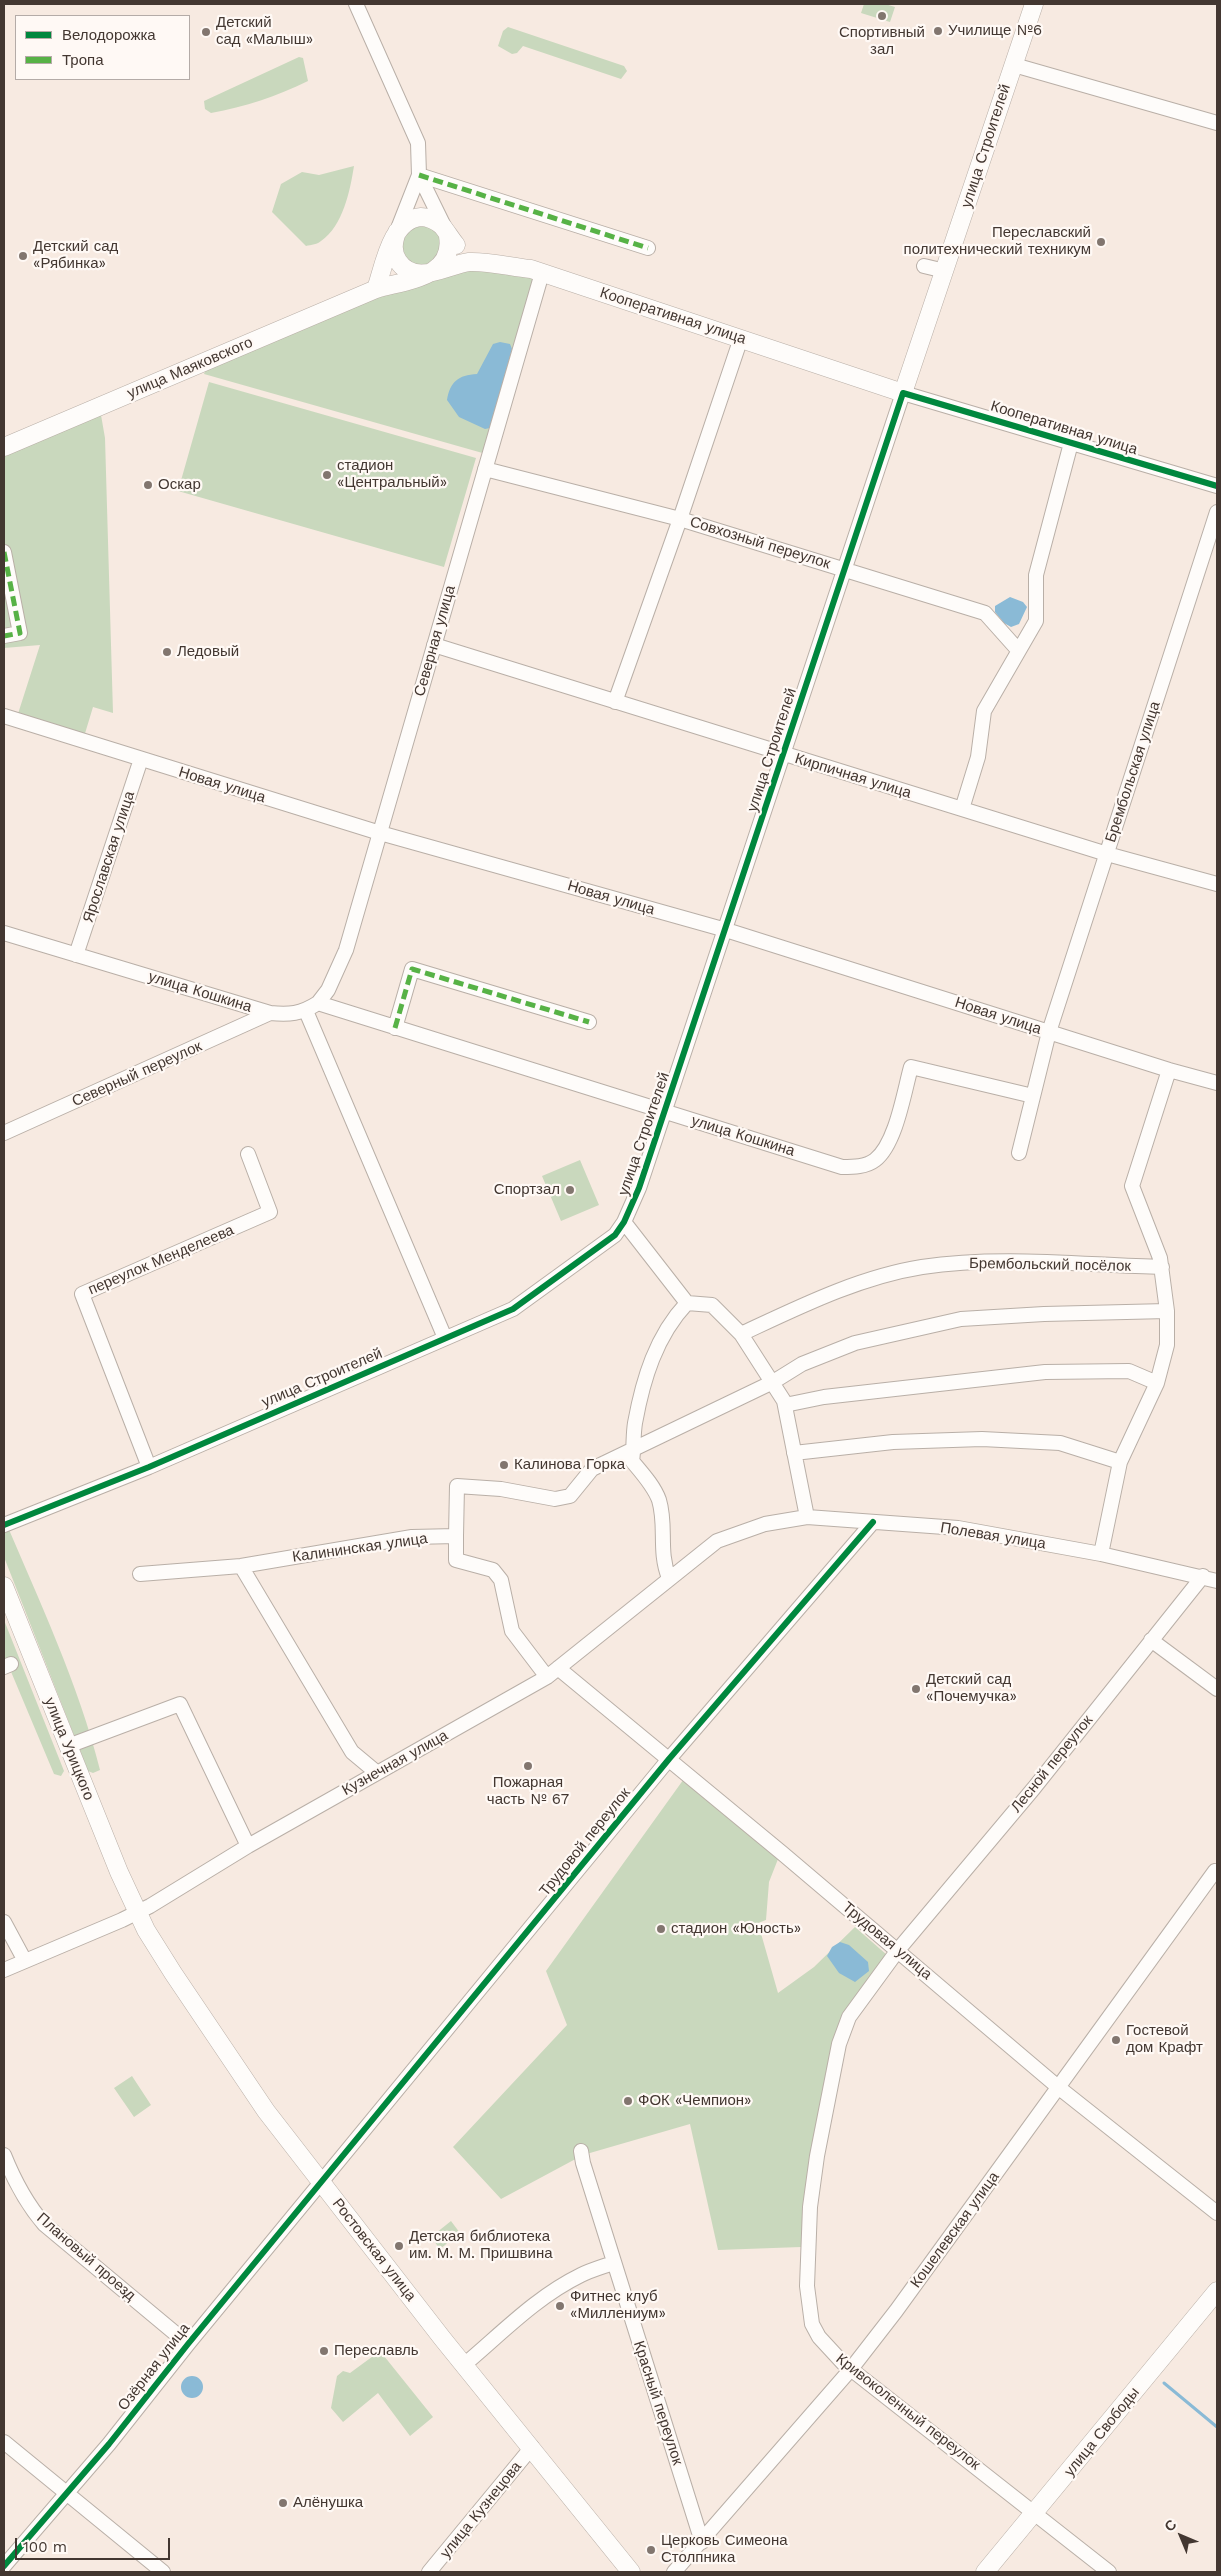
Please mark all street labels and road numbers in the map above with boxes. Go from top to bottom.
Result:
street label: улица Строителей [957,82,1015,210]
street label: Кооперативная улица [598,284,748,348]
street label: улица Маяковского [125,333,255,403]
street label: Кооперативная улица [988,397,1140,459]
street label: Совхозный переулок [688,513,832,573]
street label: Северная улица [411,583,459,699]
street label: улица Строителей [743,686,801,814]
street label: Брембольская улица [1102,699,1164,845]
street label: Кирпичная улица [793,750,913,802]
street label: Новая улица [176,763,268,807]
street label: Ярославская улица [79,789,139,925]
street label: Новая улица [565,877,657,919]
street label: улица Кошкина [146,968,254,1016]
street label: Новая улица [953,994,1043,1038]
street label: Северный переулок [69,1037,205,1111]
street label: улица Строителей [614,1070,674,1198]
street label: улица Кошкина [689,1112,797,1160]
street label: переулок Менделеева [85,1221,237,1299]
street label: Брембольский посёлок [969,1255,1131,1275]
street label: улица Строителей [259,1344,385,1412]
street label: Полевая улица [939,1519,1047,1553]
street label: Калининская улица [291,1530,429,1566]
street label: улица Урицкого [40,1695,98,1803]
street label: Лесной переулок [1007,1712,1097,1816]
street label: Кузнечная улица [339,1726,451,1800]
street label: Трудовой переулок [536,1784,634,1900]
street label: Трудовая улица [839,1898,935,1984]
street label: Кошелевская улица [907,2168,1003,2292]
street label: Ростовская улица [328,2195,420,2305]
street label: Плановый проезд [33,2209,139,2305]
street label: Озёрная улица [114,2320,194,2414]
street label: Красный переулок [629,2339,687,2467]
street label: Кривоколенный переулок [832,2350,984,2474]
street label: улица Свободы [1061,2384,1143,2480]
street label: улица Кузнецова [437,2458,525,2562]

